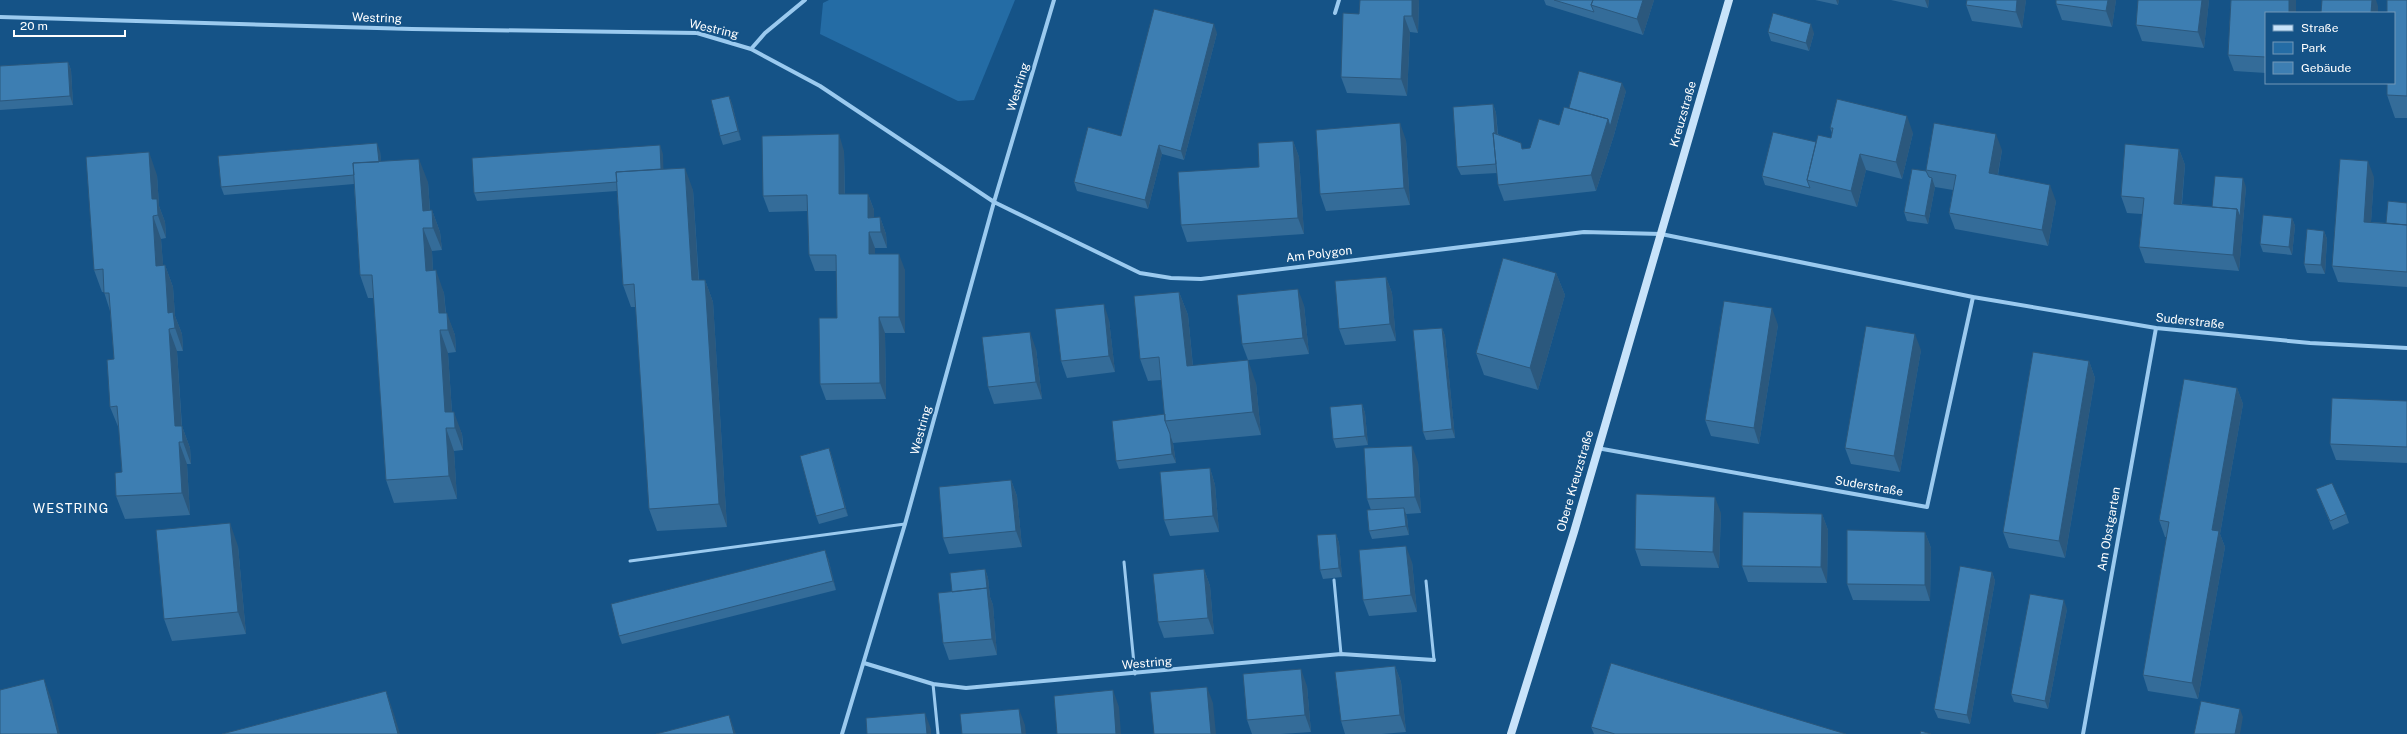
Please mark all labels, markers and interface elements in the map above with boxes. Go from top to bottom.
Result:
street label: Westring [352,10,402,26]
scale bar [14,12,125,38]
legend [2265,12,2395,84]
street label: Westring [688,17,740,41]
text: 20 m [20,19,48,33]
text: Straße [2301,21,2339,35]
text: Park [2301,41,2327,55]
street label: Westring [1004,61,1032,113]
text: Gebäude [2301,61,2351,75]
street label: Kreuzstraße [1667,79,1699,149]
street label: Am Polygon [1285,243,1353,265]
street label: Suderstraße [2155,310,2225,332]
street label: Westring [908,404,934,456]
street label: Obere Kreuzstraße [1554,429,1596,533]
street label: Suderstraße [1834,473,1904,499]
street label: Am Obstgarten [2095,486,2123,572]
district label: WESTRING [33,501,109,516]
street label: Westring [1121,654,1173,672]

